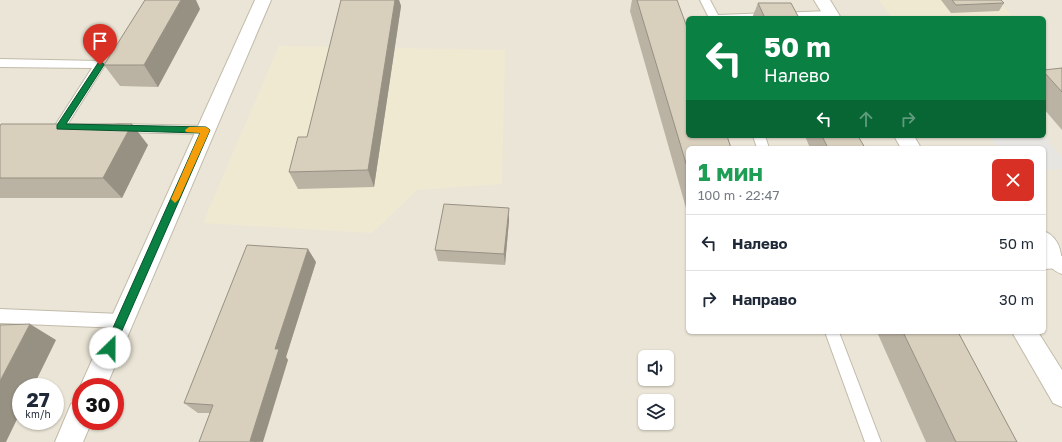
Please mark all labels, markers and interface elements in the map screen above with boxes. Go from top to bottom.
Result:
pin [83,24,117,65]
icon: arrive [89,30,111,52]
text: 50 m [764,30,831,63]
icon: left [698,32,750,84]
text: Налево [764,64,830,86]
icon: left [813,108,835,130]
icon: ahead [855,108,877,130]
icon: right [897,108,919,130]
text: 1 мин [698,157,763,186]
button: close [992,159,1034,201]
text: 100 m · 22:47 [698,187,779,203]
icon: left [698,232,720,254]
text: Налево [732,234,788,252]
text: 50 m [999,234,1034,252]
icon: right [698,288,720,310]
text: Направо [732,290,797,308]
text: 30 m [999,290,1034,308]
position arrow [89,327,131,369]
map controls [638,350,674,430]
button: sound [638,350,674,386]
speed limit sign: 30 [72,378,124,430]
text: 27 [26,387,50,411]
button: layers [638,394,674,430]
text: km/h [25,408,51,420]

